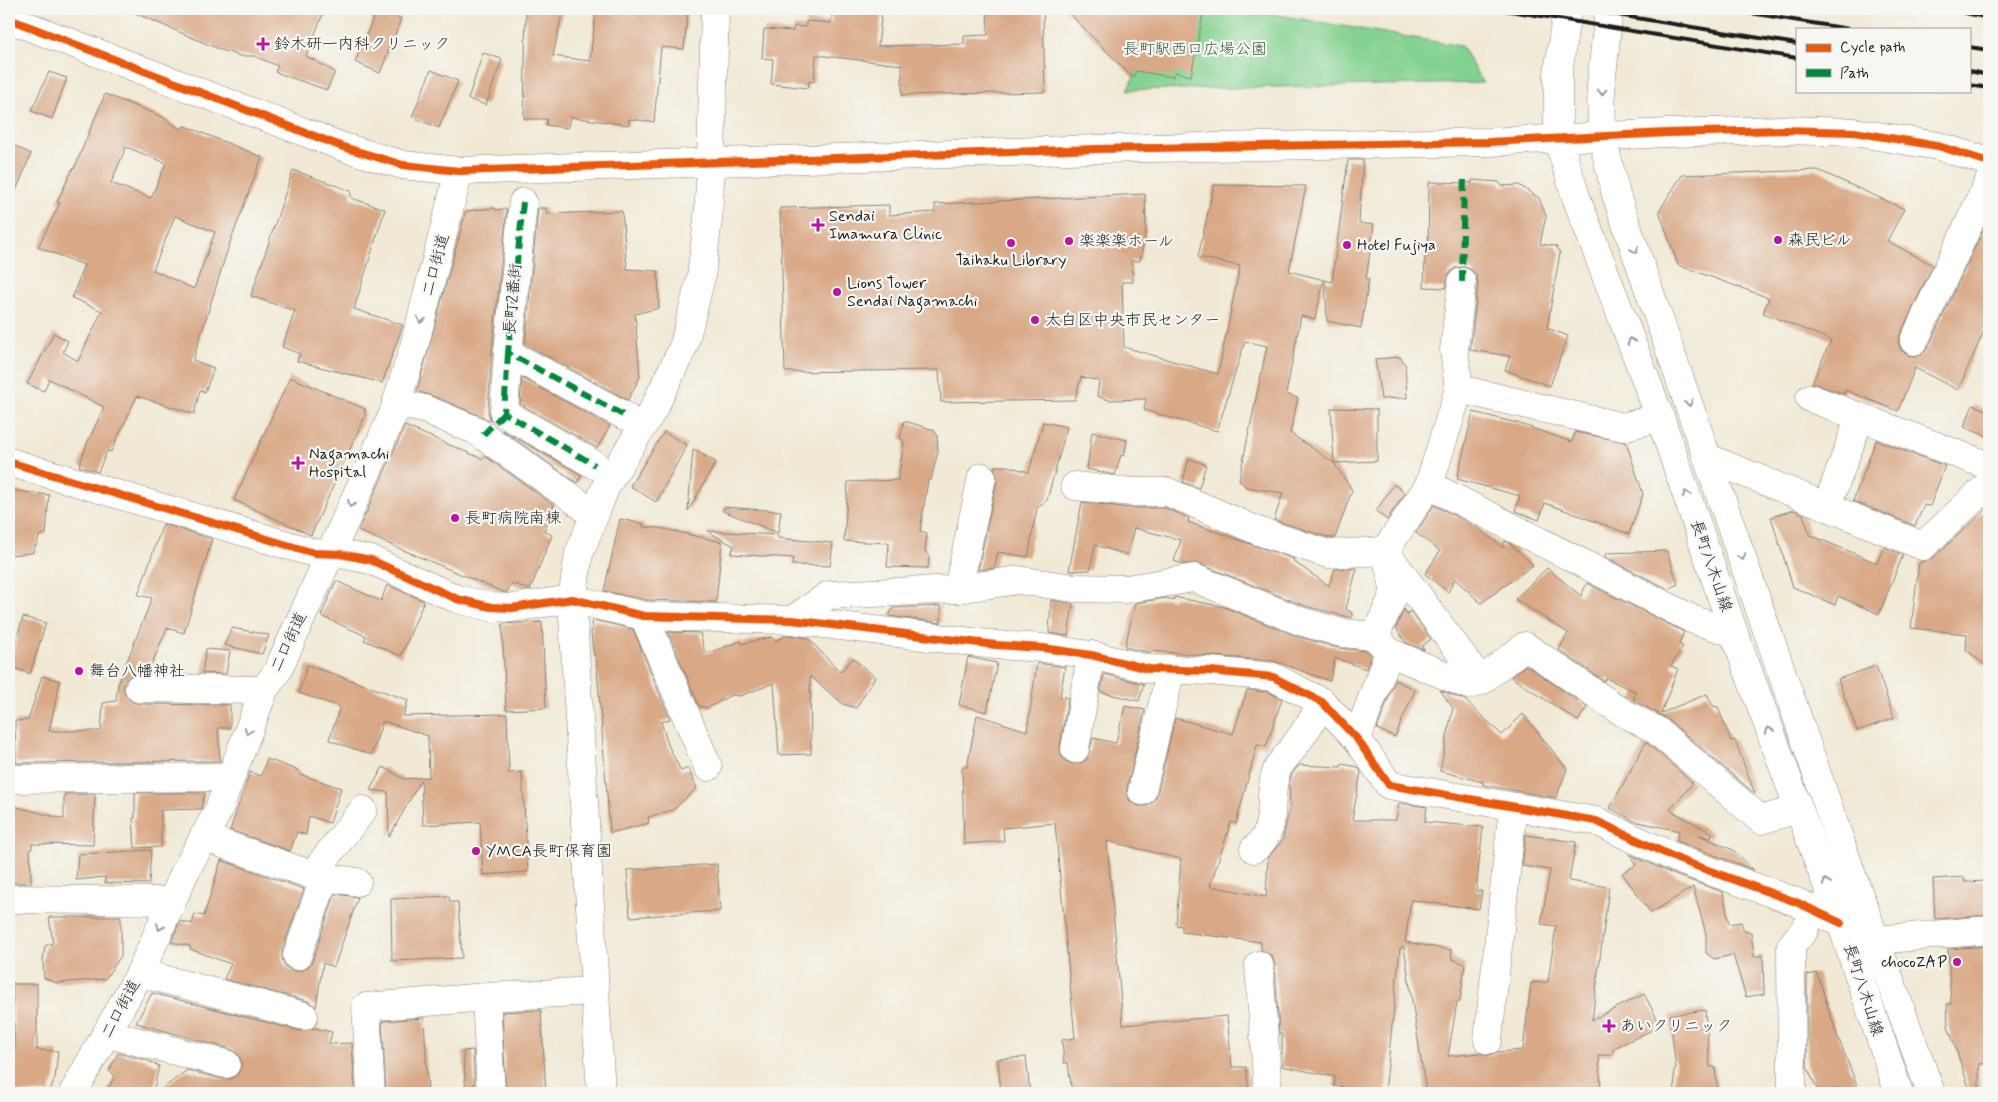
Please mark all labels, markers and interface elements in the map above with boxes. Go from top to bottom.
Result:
legend [1796,28,1970,92]
place label: 鈴木研一内科クリニック [274,34,450,55]
marker: 鈴木研一内科クリニック [256,37,270,51]
text: Cycle path [1840,38,1905,58]
park label: 長町駅西口広場公園 [1123,39,1267,60]
text: Path [1840,64,1869,84]
one-way arrow [1597,88,1607,96]
place label: Sendai Imamura Clinic [829,206,942,245]
marker: Sendai Imamura Clinic [811,218,825,232]
place label: 森民ビル [1788,230,1852,251]
street label: 二口街道 [418,231,454,299]
place label: 楽楽楽ホール [1079,231,1174,252]
marker: 森民ビル [1772,234,1784,246]
marker: 楽楽楽ホール [1063,235,1075,247]
place label: Hotel Fujiya [1357,235,1436,256]
marker: Taihaku Library [1005,237,1017,249]
marker: Hotel Fujiya [1341,239,1353,251]
one-way arrow [1629,245,1639,253]
place label: Taihaku Library [956,250,1066,271]
street label: 長町2番街 [499,262,527,336]
place label: Lions Tower Sendai Nagamachi [847,273,978,313]
marker: Lions Tower Sendai Nagamachi [831,286,843,298]
place label: 太白区中央市民センター [1045,310,1220,331]
marker: 太白区中央市民センター [1029,314,1041,326]
one-way arrow [417,315,427,324]
one-way arrow [1627,337,1637,346]
one-way arrow [1683,398,1693,407]
place label: Nagamachi Hospital [309,444,390,483]
marker: Nagamachi Hospital [291,456,305,470]
one-way arrow [1682,490,1692,499]
one-way arrow [347,499,358,508]
place label: 長町病院南棟 [465,508,561,529]
marker: 長町病院南棟 [449,512,461,524]
street label: 長町八木山線 [1685,517,1737,615]
one-way arrow [1736,552,1746,560]
street label: 二口街道 [266,609,312,675]
place label: 舞台八幡神社 [89,661,185,682]
marker: 舞台八幡神社 [73,665,85,677]
one-way arrow [244,726,254,735]
one-way arrow [1765,726,1775,735]
place label: YMCA長町保育園 [486,841,612,862]
marker: YMCA長町保育園 [470,845,482,857]
one-way arrow [1821,878,1832,887]
one-way arrow [156,922,167,931]
street label: 長町八木山線 [1838,941,1888,1039]
place label: chocoZAP [1881,952,1948,973]
marker: chocoZAP [1951,956,1963,968]
street label: 二口街道 [97,976,145,1042]
place label: あいクリニック [1620,1016,1732,1037]
marker: あいクリニック [1602,1019,1616,1033]

